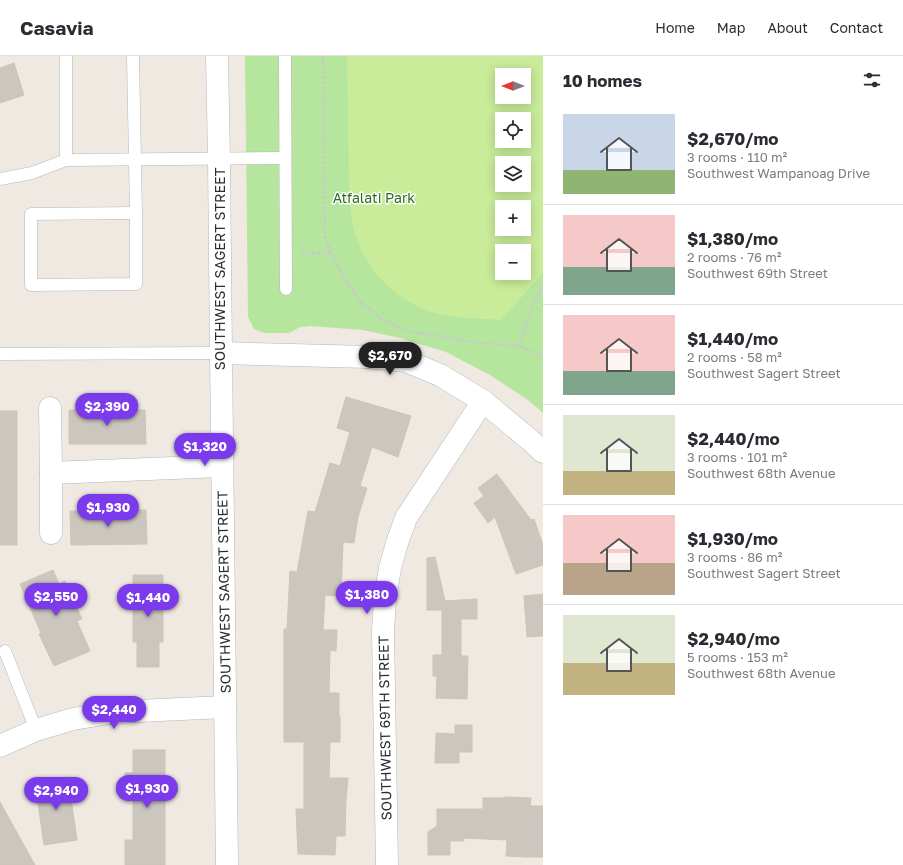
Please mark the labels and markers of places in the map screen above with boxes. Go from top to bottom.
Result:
pin: $2,670 [357,342,423,376]
pin: $2,390 [74,393,140,427]
pin: $1,320 [172,433,238,467]
pin: $1,930 [75,494,141,528]
pin: $1,380 [334,581,400,615]
pin: $2,550 [23,583,89,617]
pin: $1,440 [115,584,181,618]
pin: $2,440 [81,696,147,730]
pin: $1,930 [114,775,180,809]
pin: $2,940 [23,777,89,811]

